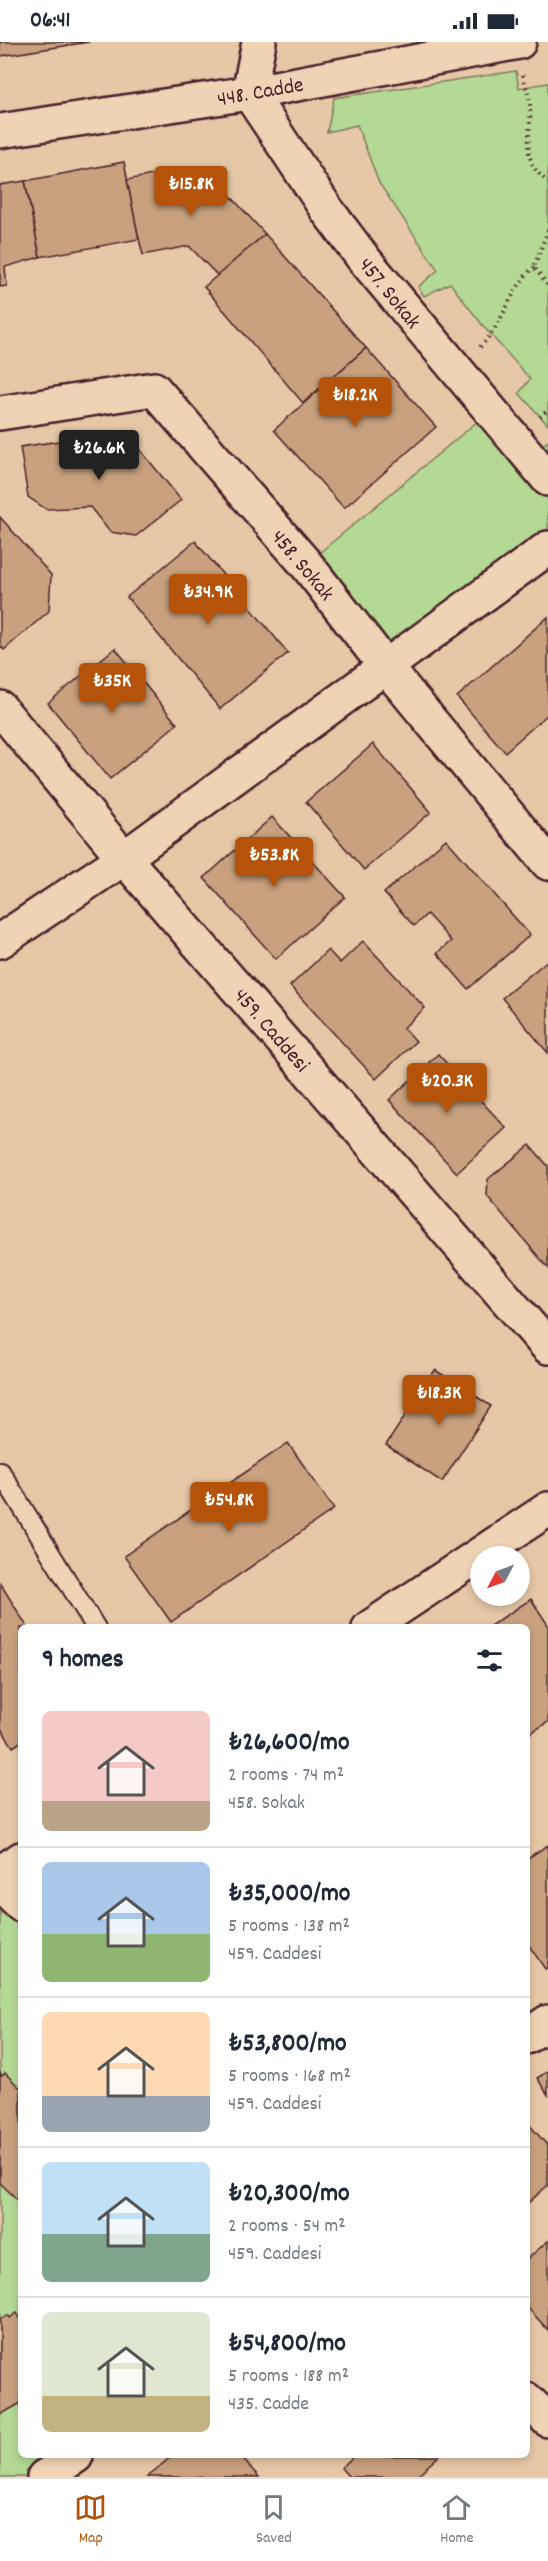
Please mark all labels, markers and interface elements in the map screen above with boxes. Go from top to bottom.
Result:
text: 06:41 [30,6,70,37]
street label: 448. Cadde [215,71,306,116]
pin: ₺15.8K [142,166,240,217]
text: ₺15.8K [168,171,214,199]
street label: 457. Sokak [350,252,427,337]
pin: ₺18.2K [306,377,404,428]
text: ₺18.2K [333,382,377,410]
pin: ₺26.6K [50,430,148,481]
text: ₺26.6K [73,435,125,463]
street label: 458. Sokak [262,524,340,609]
pin: ₺34.9K [159,574,257,625]
text: ₺34.9K [183,579,233,607]
pin: ₺35K [76,663,148,714]
text: ₺35K [93,668,131,696]
pin: ₺53.8K [225,837,323,888]
text: ₺53.8K [249,842,299,870]
street label: 459. Caddesi [225,982,316,1080]
pin: ₺20.3K [398,1063,496,1114]
text: ₺20.3K [421,1068,473,1096]
pin: ₺18.3K [390,1375,488,1426]
text: ₺18.3K [417,1380,461,1408]
pin: ₺54.8K [180,1482,278,1533]
text: ₺54.8K [204,1487,254,1515]
north arrow [470,1546,530,1606]
map controls [470,1546,530,1606]
text: 9 homes [42,1642,124,1679]
icon: filters [473,1644,506,1677]
text: ₺26,600/mo [228,1725,349,1762]
icon: home [90,1735,162,1807]
text: 2 rooms · 74 m² [228,1762,344,1790]
text: 458. Sokak [228,1790,305,1818]
text: ₺35,000/mo [228,1876,350,1913]
icon: home [90,1886,162,1958]
text: 5 rooms · 138 m² [228,1913,350,1941]
text: 459. Caddesi [228,1941,322,1969]
text: ₺53,800/mo [228,2026,347,2063]
icon: home [90,2036,162,2108]
text: 5 rooms · 168 m² [228,2063,351,2091]
text: 459. Caddesi [228,2091,322,2119]
text: ₺20,300/mo [228,2176,350,2213]
icon: home [90,2186,162,2258]
text: 2 rooms · 54 m² [228,2213,346,2241]
text: 459. Caddesi [228,2241,322,2269]
text: ₺54,800/mo [228,2326,346,2363]
icon: home [90,2336,162,2408]
text: 5 rooms · 188 m² [228,2363,349,2391]
text: 435. Cadde [228,2391,309,2419]
tab: Map [74,2491,107,2550]
tab: Saved [256,2491,292,2550]
tab: Home [440,2491,474,2550]

